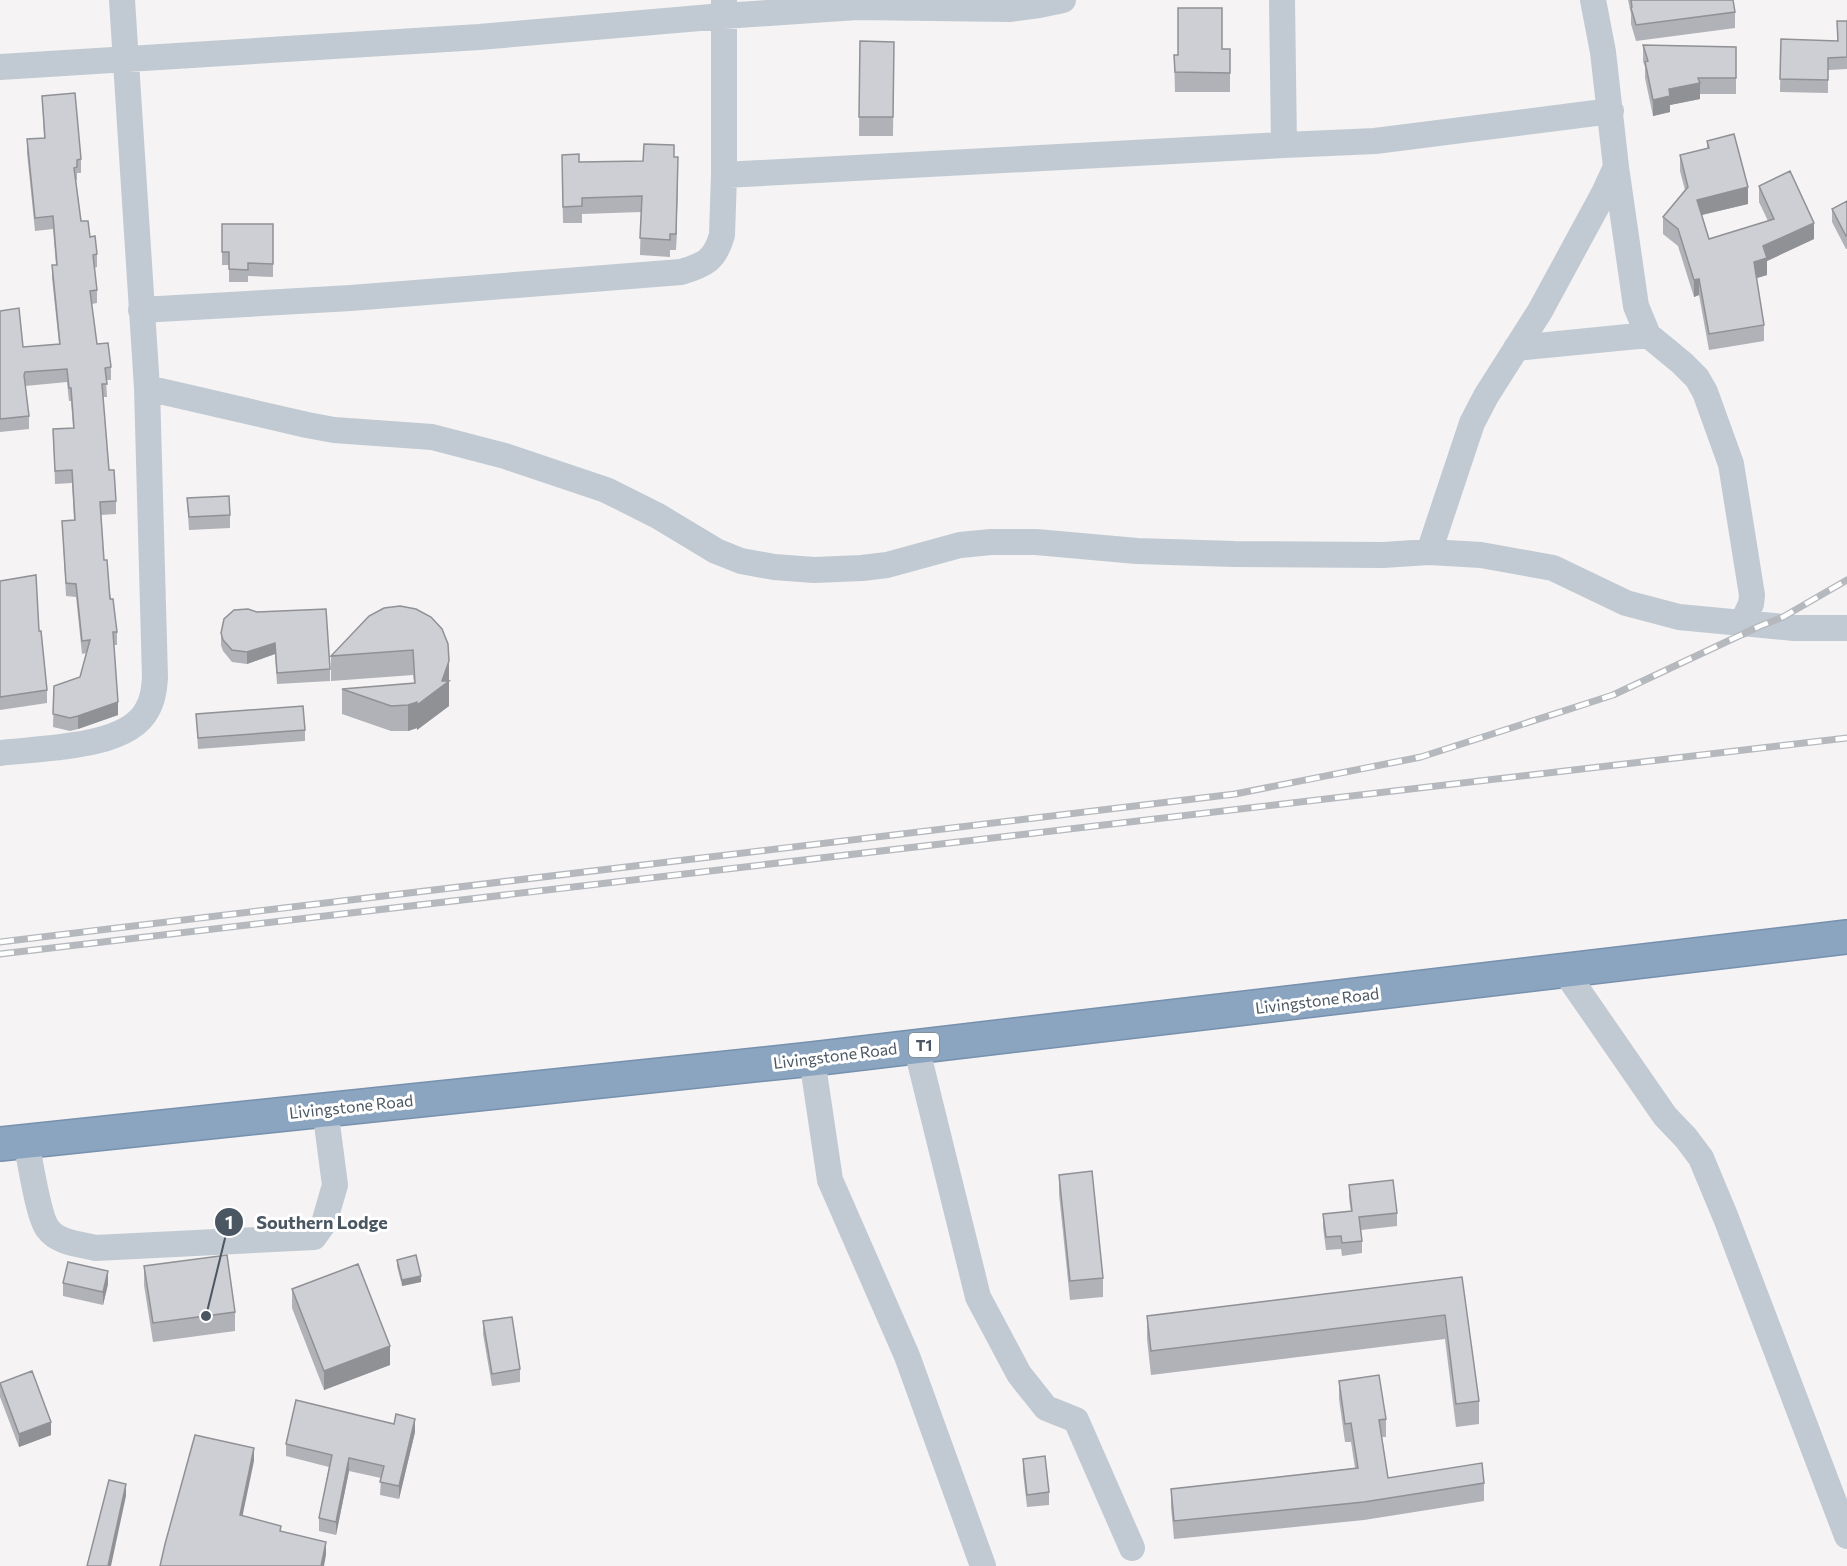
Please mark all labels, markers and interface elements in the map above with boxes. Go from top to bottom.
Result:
street label: Livingstone Road [1254,983,1380,1017]
road number: T1 [909,1033,939,1057]
street label: Livingstone Road [772,1038,898,1072]
street label: Livingstone Road [288,1090,414,1122]
callout: Southern Lodge [214,1204,400,1240]
text: 1 [225,1211,233,1233]
text: Southern Lodge [256,1211,388,1233]

